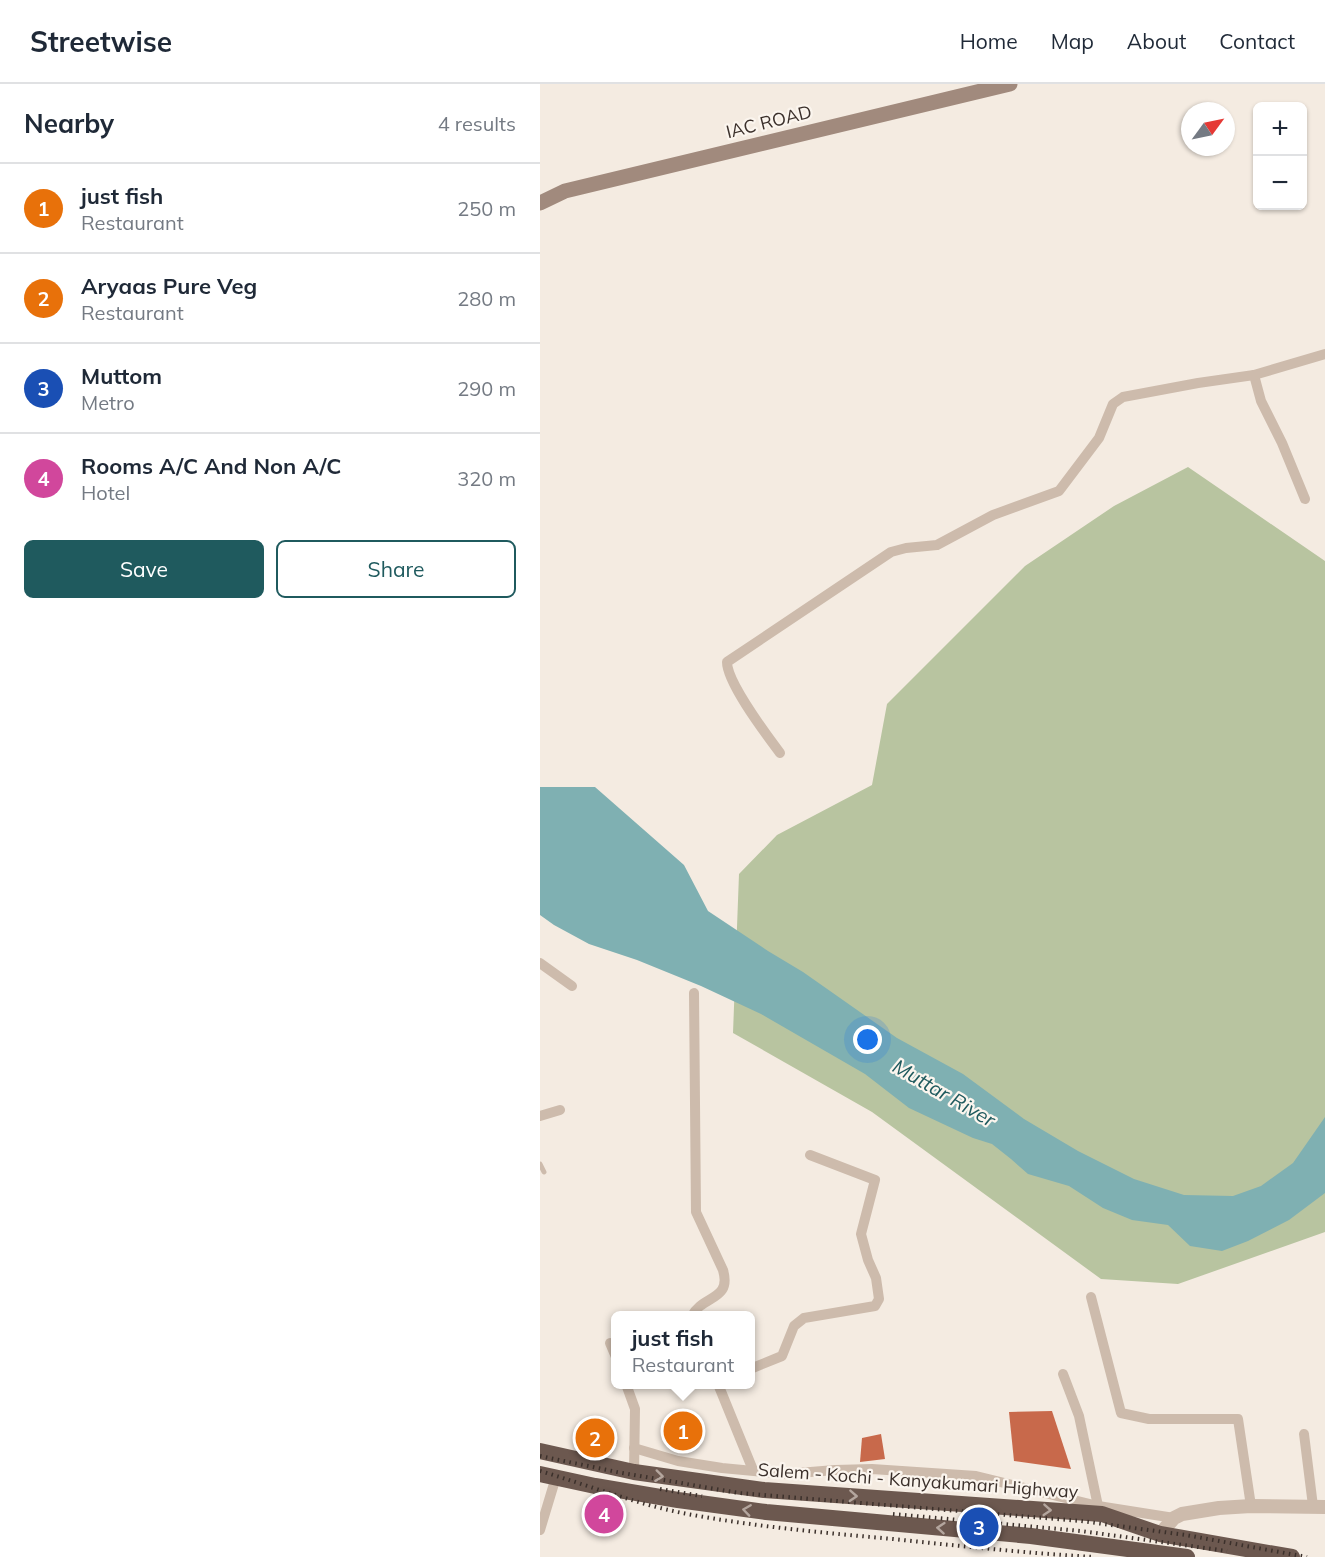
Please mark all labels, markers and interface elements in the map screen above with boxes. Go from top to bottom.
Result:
text: Streetwise [30,24,172,59]
text: Home [960,28,1018,54]
text: Map [1051,28,1094,54]
text: About [1127,28,1186,54]
text: Contact [1219,28,1295,54]
street label: IAC ROAD [724,100,814,143]
north arrow [1181,102,1235,156]
map controls [1253,102,1307,210]
button: + [1253,102,1307,156]
text: Nearby [24,107,114,140]
text: 4 results [438,111,516,136]
button: − [1253,156,1307,210]
text: just fish [81,182,163,210]
text: 1 [38,196,50,221]
text: 250 m [457,196,516,221]
text: Restaurant [81,210,184,235]
text: Aryaas Pure Veg [81,272,257,300]
text: 2 [38,286,50,311]
text: 280 m [457,286,516,311]
text: Restaurant [81,300,184,325]
text: Muttom [81,362,162,390]
text: 3 [38,376,50,401]
text: 290 m [457,376,516,401]
text: Metro [81,390,135,415]
text: Rooms A/C And Non A/C [81,452,341,480]
text: 4 [38,466,50,491]
text: 320 m [457,466,516,491]
text: Hotel [81,480,130,505]
button: Save [24,540,264,598]
button: Share [276,540,516,598]
your location [853,1025,882,1054]
water label: Muttar River [889,1053,1001,1132]
popup [611,1311,755,1389]
text: just fish [632,1324,714,1352]
text: Restaurant [632,1352,734,1377]
pin: 1 [664,1408,702,1454]
pin: 2 [576,1416,614,1460]
street label: Salem - Kochi - Kanyakumari Highway [757,1458,1079,1503]
one-way arrow [654,1469,663,1481]
one-way arrow [848,1489,857,1502]
pin: 4 [584,1492,624,1536]
one-way arrow [1043,1503,1052,1516]
one-way arrow [743,1504,752,1516]
pin: 3 [960,1504,998,1550]
one-way arrow [937,1522,946,1535]

